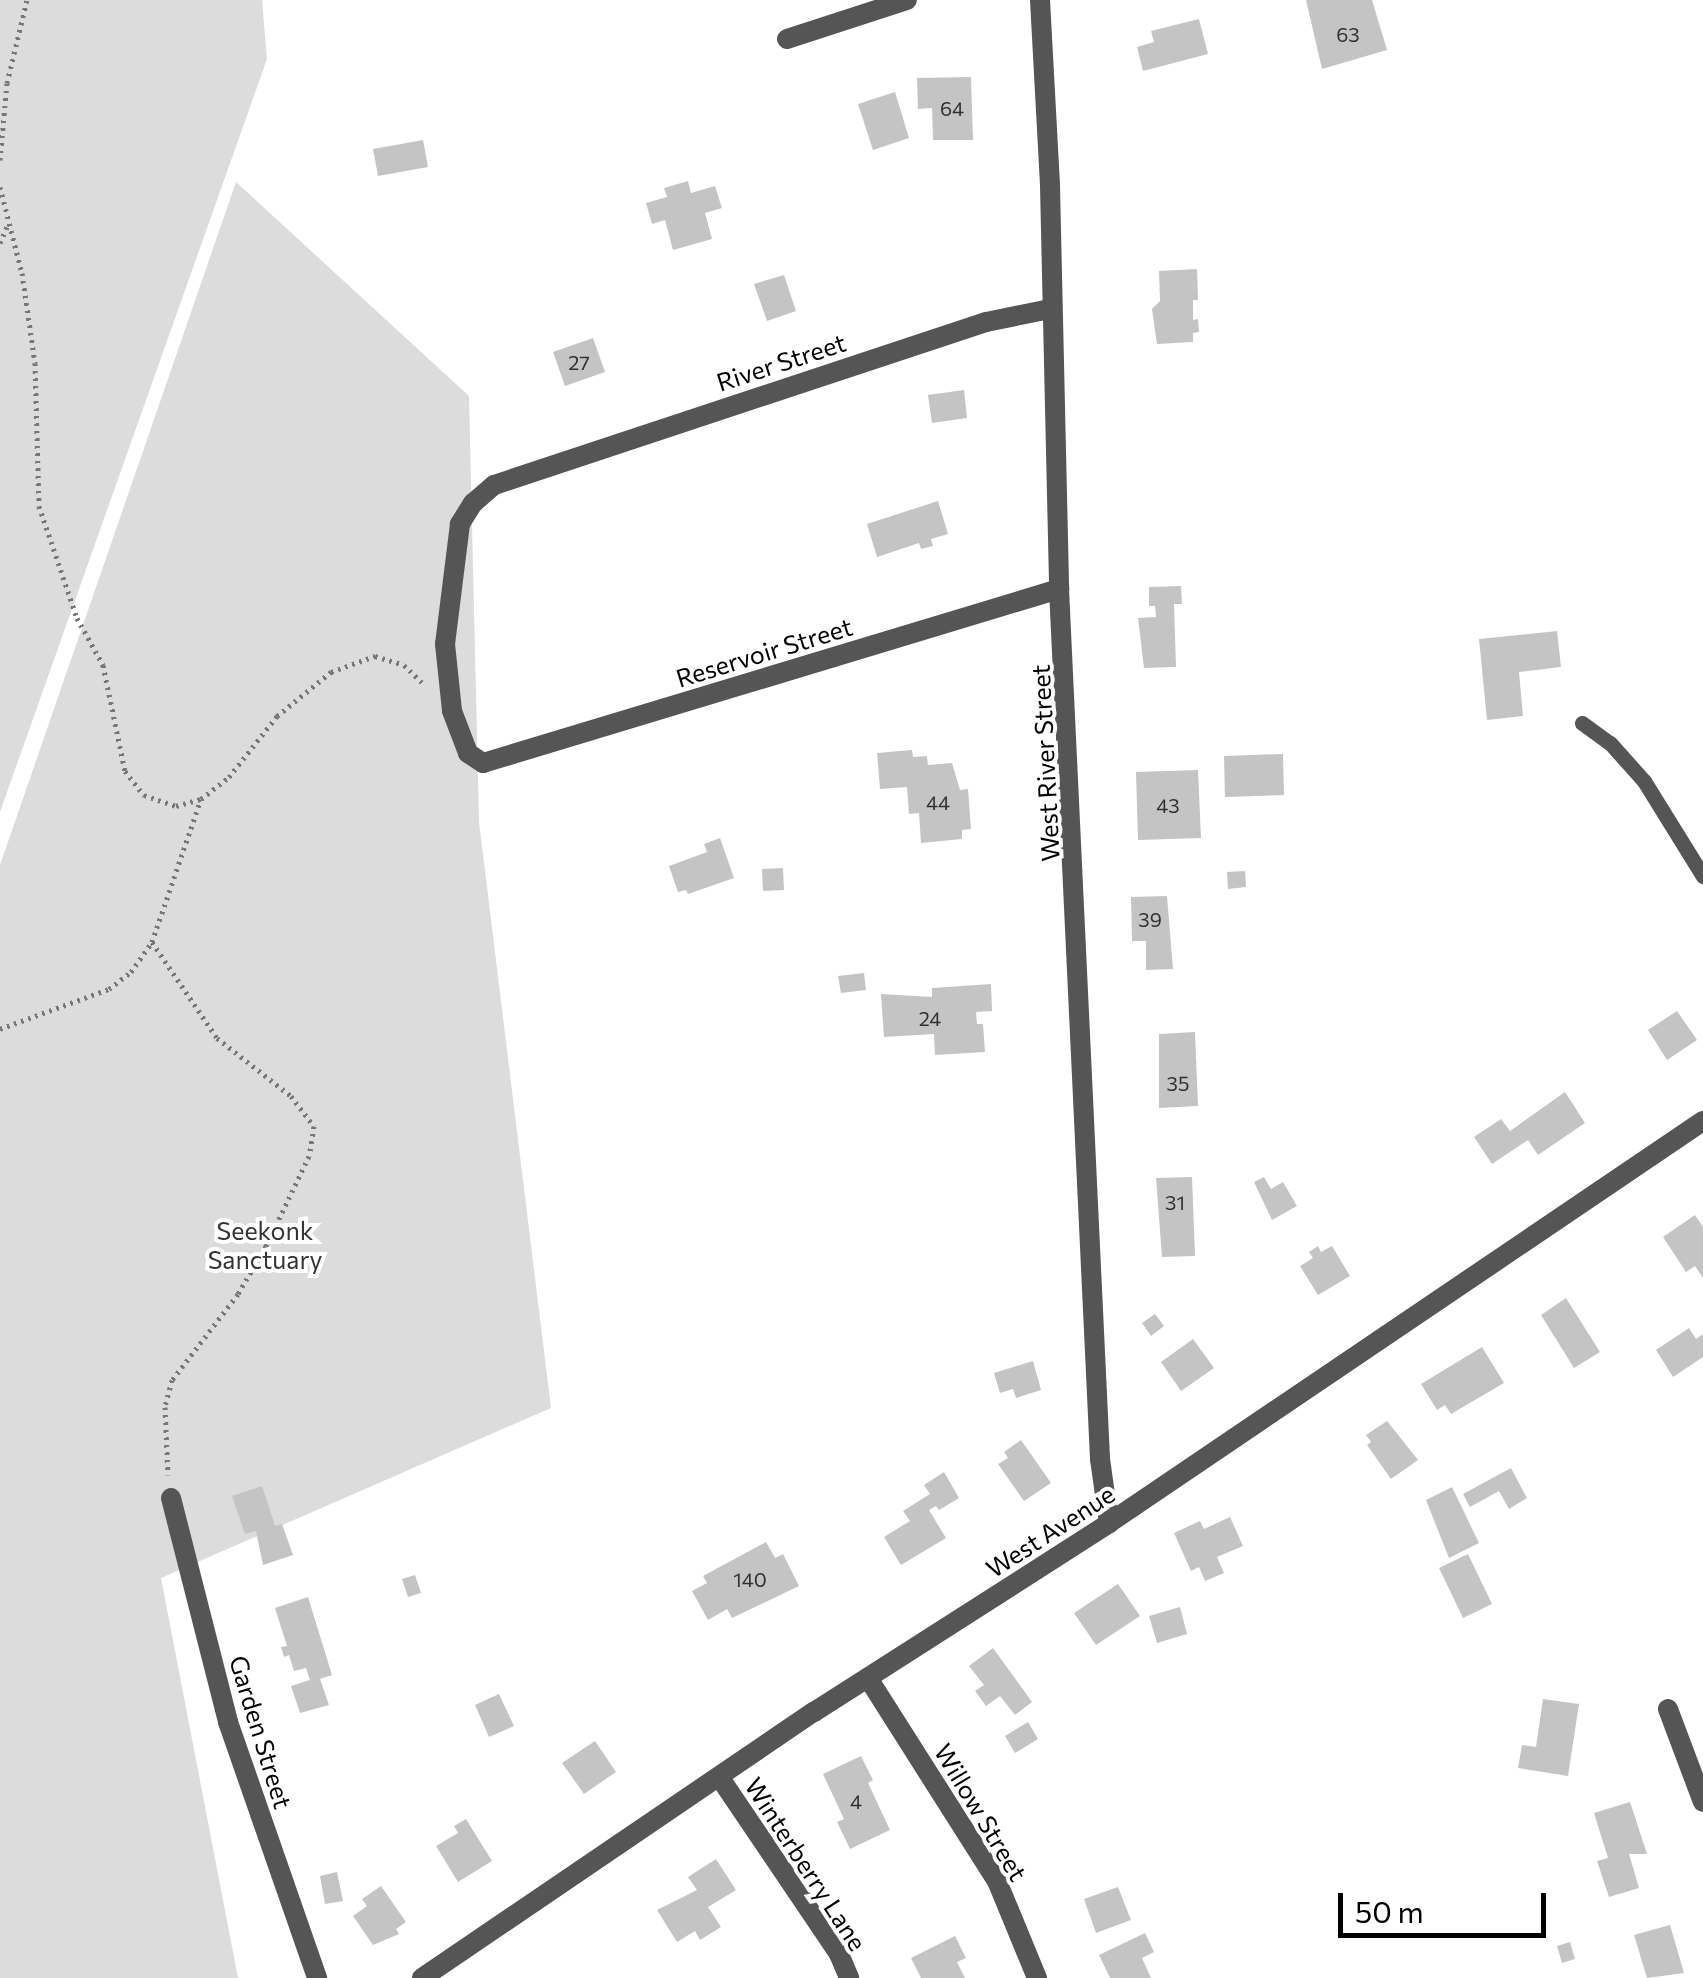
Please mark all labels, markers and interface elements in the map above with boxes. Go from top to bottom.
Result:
house number: 63 [1336,22,1360,46]
house number: 64 [940,96,964,120]
street label: River Street [713,327,849,397]
house number: 27 [568,350,590,374]
street label: Reservoir Street [672,611,856,693]
street label: West River Street [1025,664,1065,862]
house number: 44 [926,790,950,814]
house number: 43 [1156,793,1180,817]
house number: 39 [1138,907,1162,931]
house number: 24 [919,1006,941,1030]
house number: 35 [1167,1071,1189,1095]
house number: 31 [1165,1190,1185,1214]
park label: Seekonk Sanctuary [208,1216,322,1275]
street label: West Avenue [980,1478,1120,1584]
house number: 140 [733,1567,767,1591]
street label: Garden Street [224,1652,298,1812]
street label: Willow Street [928,1738,1034,1886]
street label: Winterberry Lane [739,1772,873,1956]
house number: 4 [850,1789,862,1813]
scale bar [1343,1873,1550,1935]
text: 50 m [1355,1892,1424,1929]

